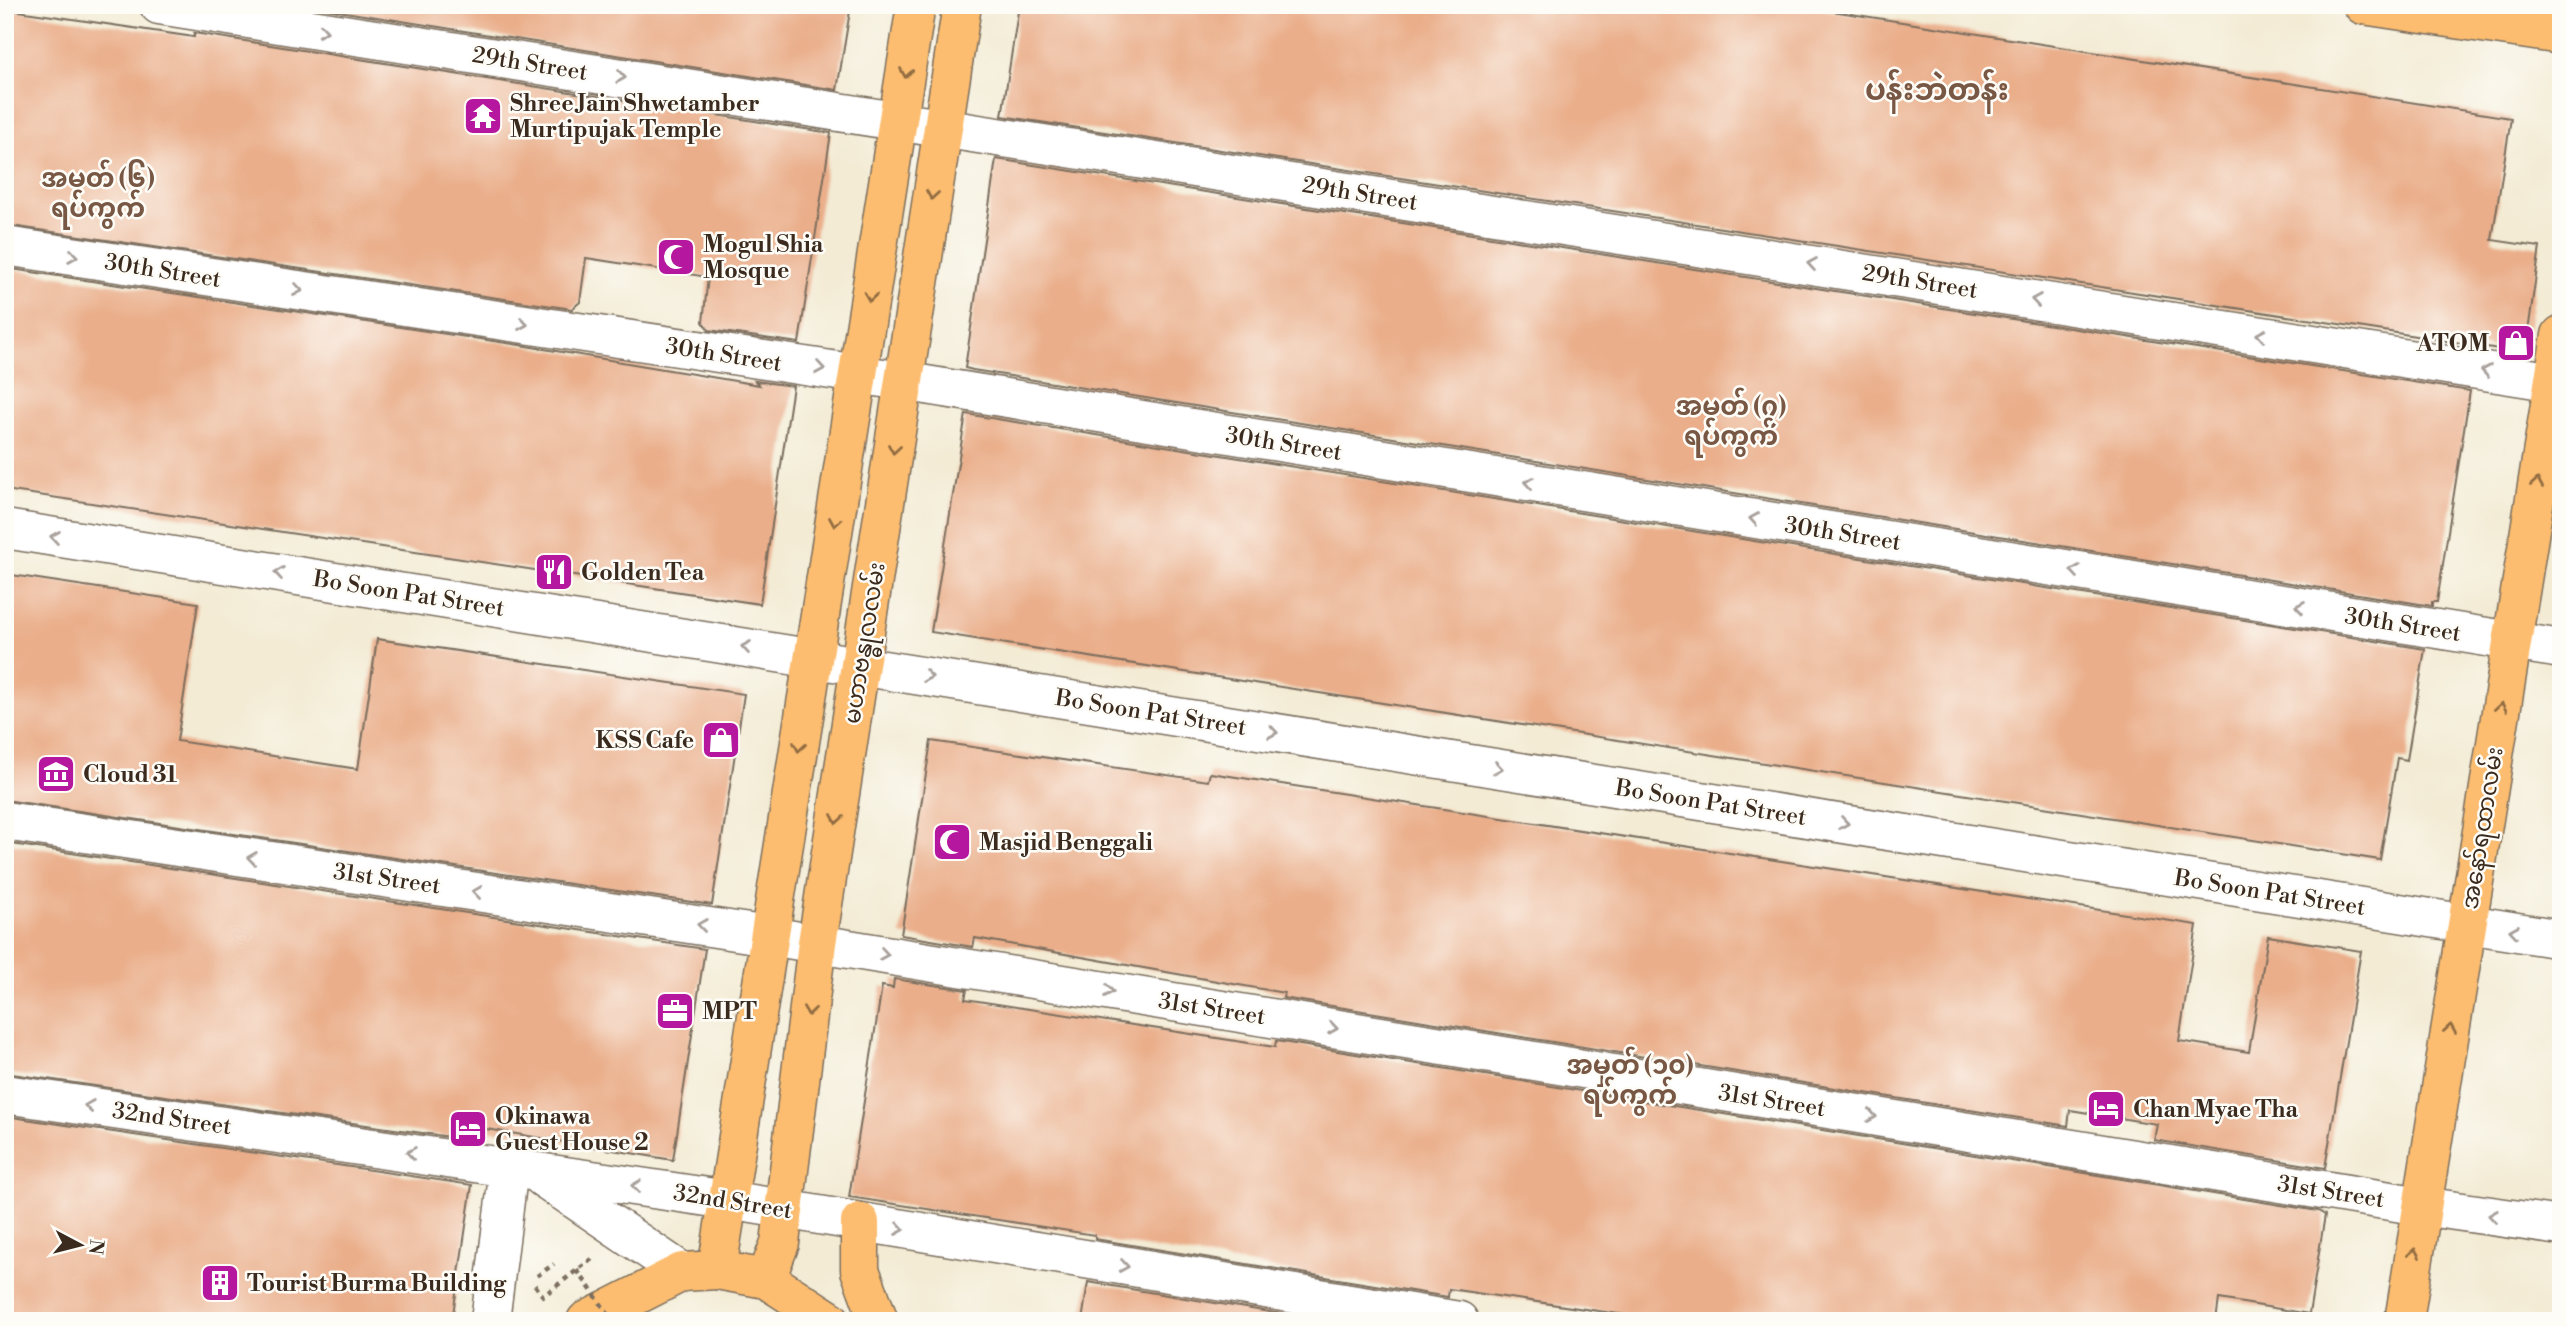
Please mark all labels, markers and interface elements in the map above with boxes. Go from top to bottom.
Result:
one-way arrow [318,23,329,38]
street label: 29th Street [470,41,590,87]
one-way arrow [899,67,914,79]
one-way arrow [615,69,627,84]
district label: ပန်းဘဲတန်း [1865,69,2009,114]
place label: Shree Jain Shwetamber Murtipujak Temple [510,90,760,144]
temple icon: Shree Jain Shwetamber Murtipujak Temple [462,95,504,137]
district label: အမှတ် (၆) ရပ်ကွက် [41,159,155,230]
street label: 29th Street [1300,171,1420,217]
one-way arrow [925,189,940,200]
place label: Mogul Shia Mosque [703,231,824,285]
mosque icon: Mogul Shia Mosque [655,236,697,278]
one-way arrow [67,248,79,263]
street label: 30th Street [103,248,223,294]
one-way arrow [1806,257,1818,272]
street label: 29th Street [1860,259,1980,305]
one-way arrow [292,282,304,297]
one-way arrow [863,291,878,303]
one-way arrow [2031,293,2042,308]
one-way arrow [517,316,529,331]
shop icon: ATOM [2495,322,2537,364]
one-way arrow [2255,328,2267,343]
place label: ATOM [2415,330,2489,358]
street label: 30th Street [664,332,784,378]
one-way arrow [815,360,826,375]
one-way arrow [2480,364,2492,379]
district label: အမှတ် (၇) ရပ်ကွက် [1676,387,1786,458]
street label: 30th Street [1224,421,1344,467]
one-way arrow [887,443,902,455]
one-way arrow [1523,476,1535,491]
one-way arrow [2529,477,2544,489]
street label: 30th Street [1783,511,1903,557]
one-way arrow [1748,512,1760,527]
one-way arrow [828,516,843,528]
one-way arrow [49,530,61,545]
restaurant icon: Golden Tea [533,551,575,593]
place label: Golden Tea [581,559,705,587]
street label: မဟာဗန္ဓုလလမ်း [835,560,896,727]
one-way arrow [2069,564,2081,579]
street label: Bo Soon Pat Street [310,565,506,623]
one-way arrow [274,566,285,581]
one-way arrow [2294,600,2305,615]
street label: 30th Street [2343,602,2463,648]
one-way arrow [740,640,752,655]
one-way arrow [922,668,934,683]
street label: Bo Soon Pat Street [1052,684,1248,742]
one-way arrow [2494,701,2509,713]
shop icon: KSS Cafe [700,719,742,761]
one-way arrow [1268,724,1279,739]
place label: KSS Cafe [595,727,694,755]
one-way arrow [792,741,807,753]
street label: အနော်ရထာလမ်း [2453,745,2514,912]
museum icon: Cloud 31 [35,753,77,795]
one-way arrow [1492,760,1504,775]
place label: Cloud 31 [83,761,177,789]
street label: Bo Soon Pat Street [1612,774,1808,832]
one-way arrow [829,813,844,825]
one-way arrow [1838,815,1850,830]
mosque icon: Masjid Benggali [931,821,973,863]
place label: Masjid Benggali [979,829,1153,857]
one-way arrow [246,851,258,866]
street label: 31st Street [332,858,442,900]
street label: Bo Soon Pat Street [2171,864,2367,922]
one-way arrow [471,885,483,900]
one-way arrow [696,918,708,933]
one-way arrow [2508,924,2520,939]
one-way arrow [878,946,890,961]
one-way arrow [1103,983,1115,998]
street label: 31st Street [1156,987,1267,1031]
office icon: MPT [654,990,696,1032]
place label: MPT [702,998,757,1026]
one-way arrow [801,1005,816,1017]
one-way arrow [1328,1020,1339,1035]
one-way arrow [2442,1023,2457,1035]
district label: အမှတ် (၁၀) ရပ်ကွက် [1566,1046,1694,1117]
street label: 31st Street [1716,1079,1827,1123]
hotel icon: Chan Myae Tha [2085,1088,2127,1130]
place label: Chan Myae Tha [2133,1096,2299,1124]
street label: 32nd Street [111,1097,233,1141]
one-way arrow [83,1099,94,1114]
place label: Okinawa Guest House 2 [495,1103,649,1157]
hotel icon: Okinawa Guest House 2 [447,1108,489,1150]
one-way arrow [1866,1108,1878,1123]
one-way arrow [405,1146,417,1161]
street label: 31st Street [2275,1170,2386,1214]
one-way arrow [630,1179,642,1194]
street label: 32nd Street [671,1179,794,1225]
one-way arrow [2487,1209,2499,1224]
north arrow [46,1210,116,1280]
one-way arrow [894,1221,906,1236]
text: N [83,1238,109,1256]
one-way arrow [2406,1247,2421,1259]
one-way arrow [1119,1258,1130,1273]
building icon: Tourist Burma Building [199,1262,241,1304]
place label: Tourist Burma Building [247,1270,507,1298]

